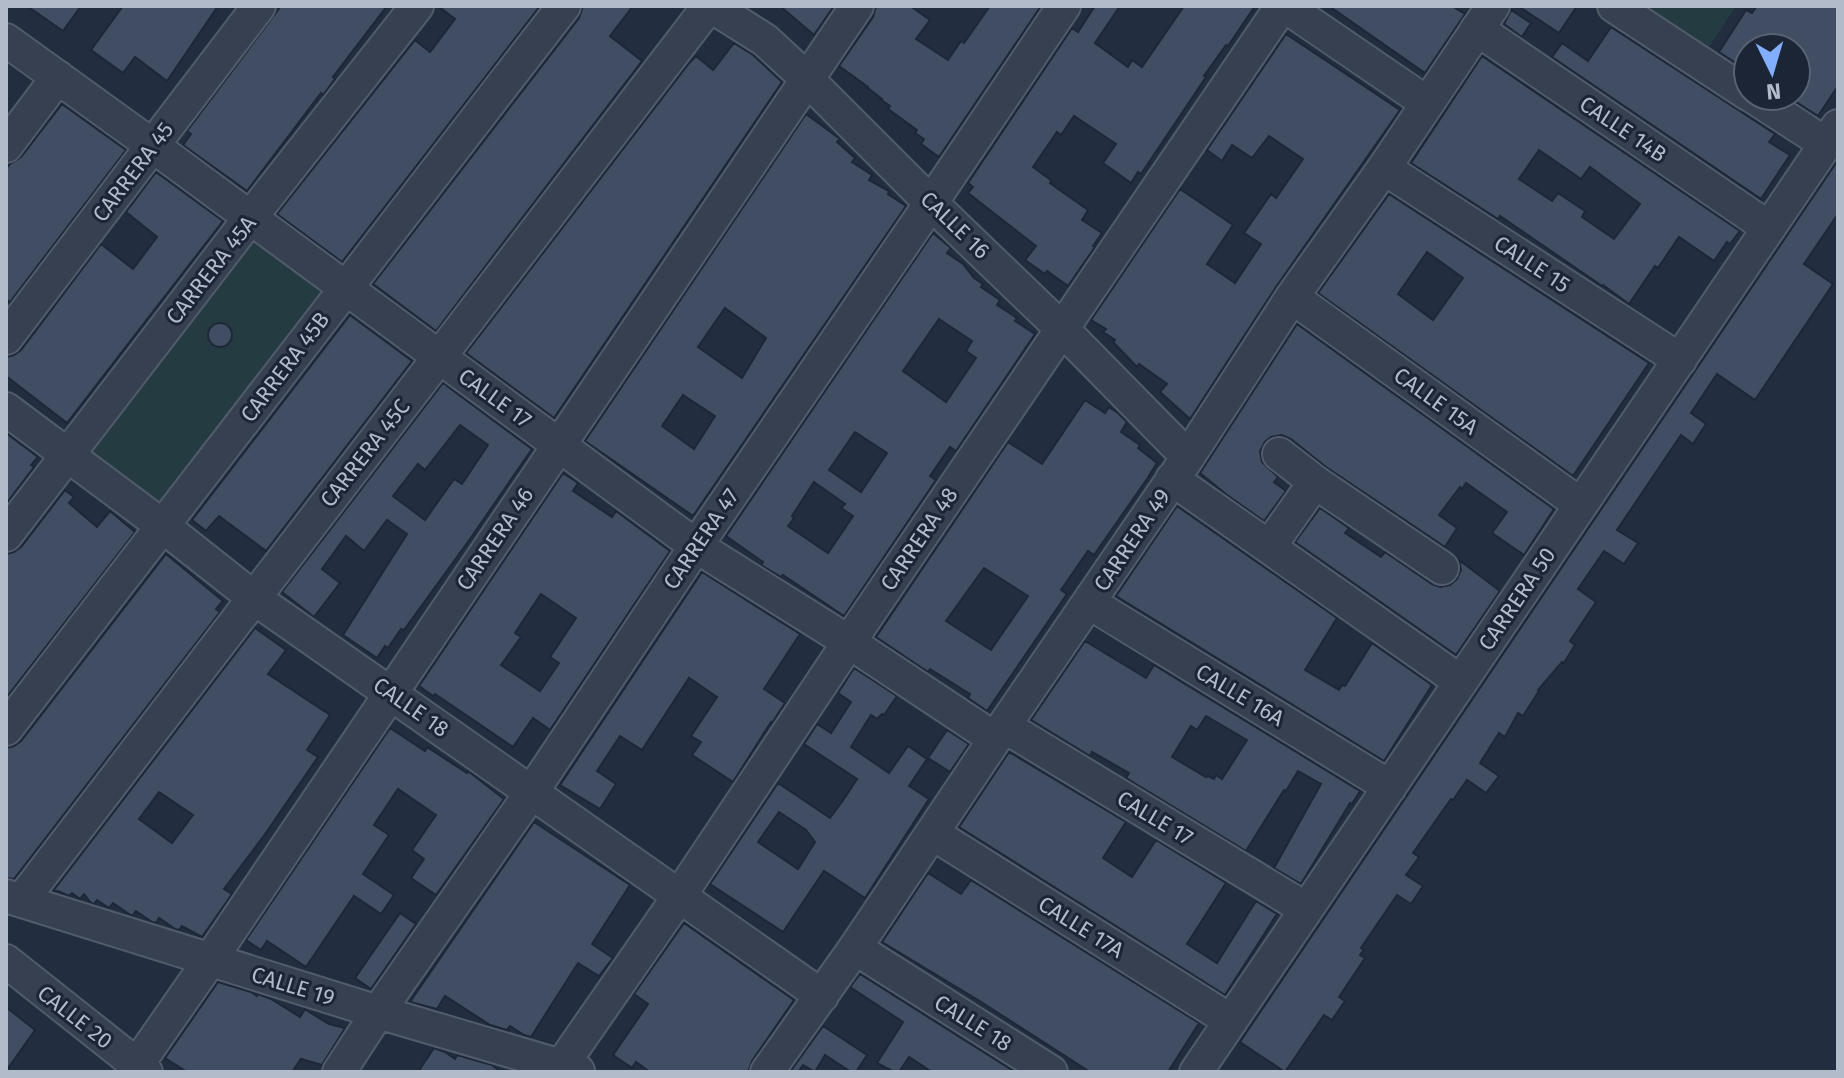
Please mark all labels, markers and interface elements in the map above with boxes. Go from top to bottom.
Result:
north arrow [1732,32,1812,112]
text: N [1765,77,1782,106]
street label: CALLE 14B [1574,90,1672,168]
street label: CARRERA 45 [87,117,179,227]
street label: CALLE 16 [915,186,995,264]
street label: CARRERA 45A [160,210,262,330]
street label: CALLE 15 [1489,230,1575,298]
street label: CARRERA 45B [235,307,335,427]
street label: CALLE 15A [1389,361,1484,441]
street label: CALLE 17 [453,362,537,434]
street label: CARRERA 45C [314,394,416,512]
street label: CARRERA 46 [451,482,539,596]
street label: CARRERA 48 [875,482,963,596]
street label: CARRERA 47 [657,483,745,595]
street label: CARRERA 49 [1088,484,1176,596]
street label: CARRERA 50 [1473,542,1561,656]
street label: CALLE 16A [1191,658,1289,732]
street label: CALLE 18 [368,671,454,743]
street label: CALLE 17 [1112,785,1198,851]
street label: CALLE 17A [1033,890,1129,964]
street label: CALLE 19 [248,961,338,1011]
street label: CALLE 20 [32,979,118,1055]
street label: CALLE 18 [929,989,1017,1057]

